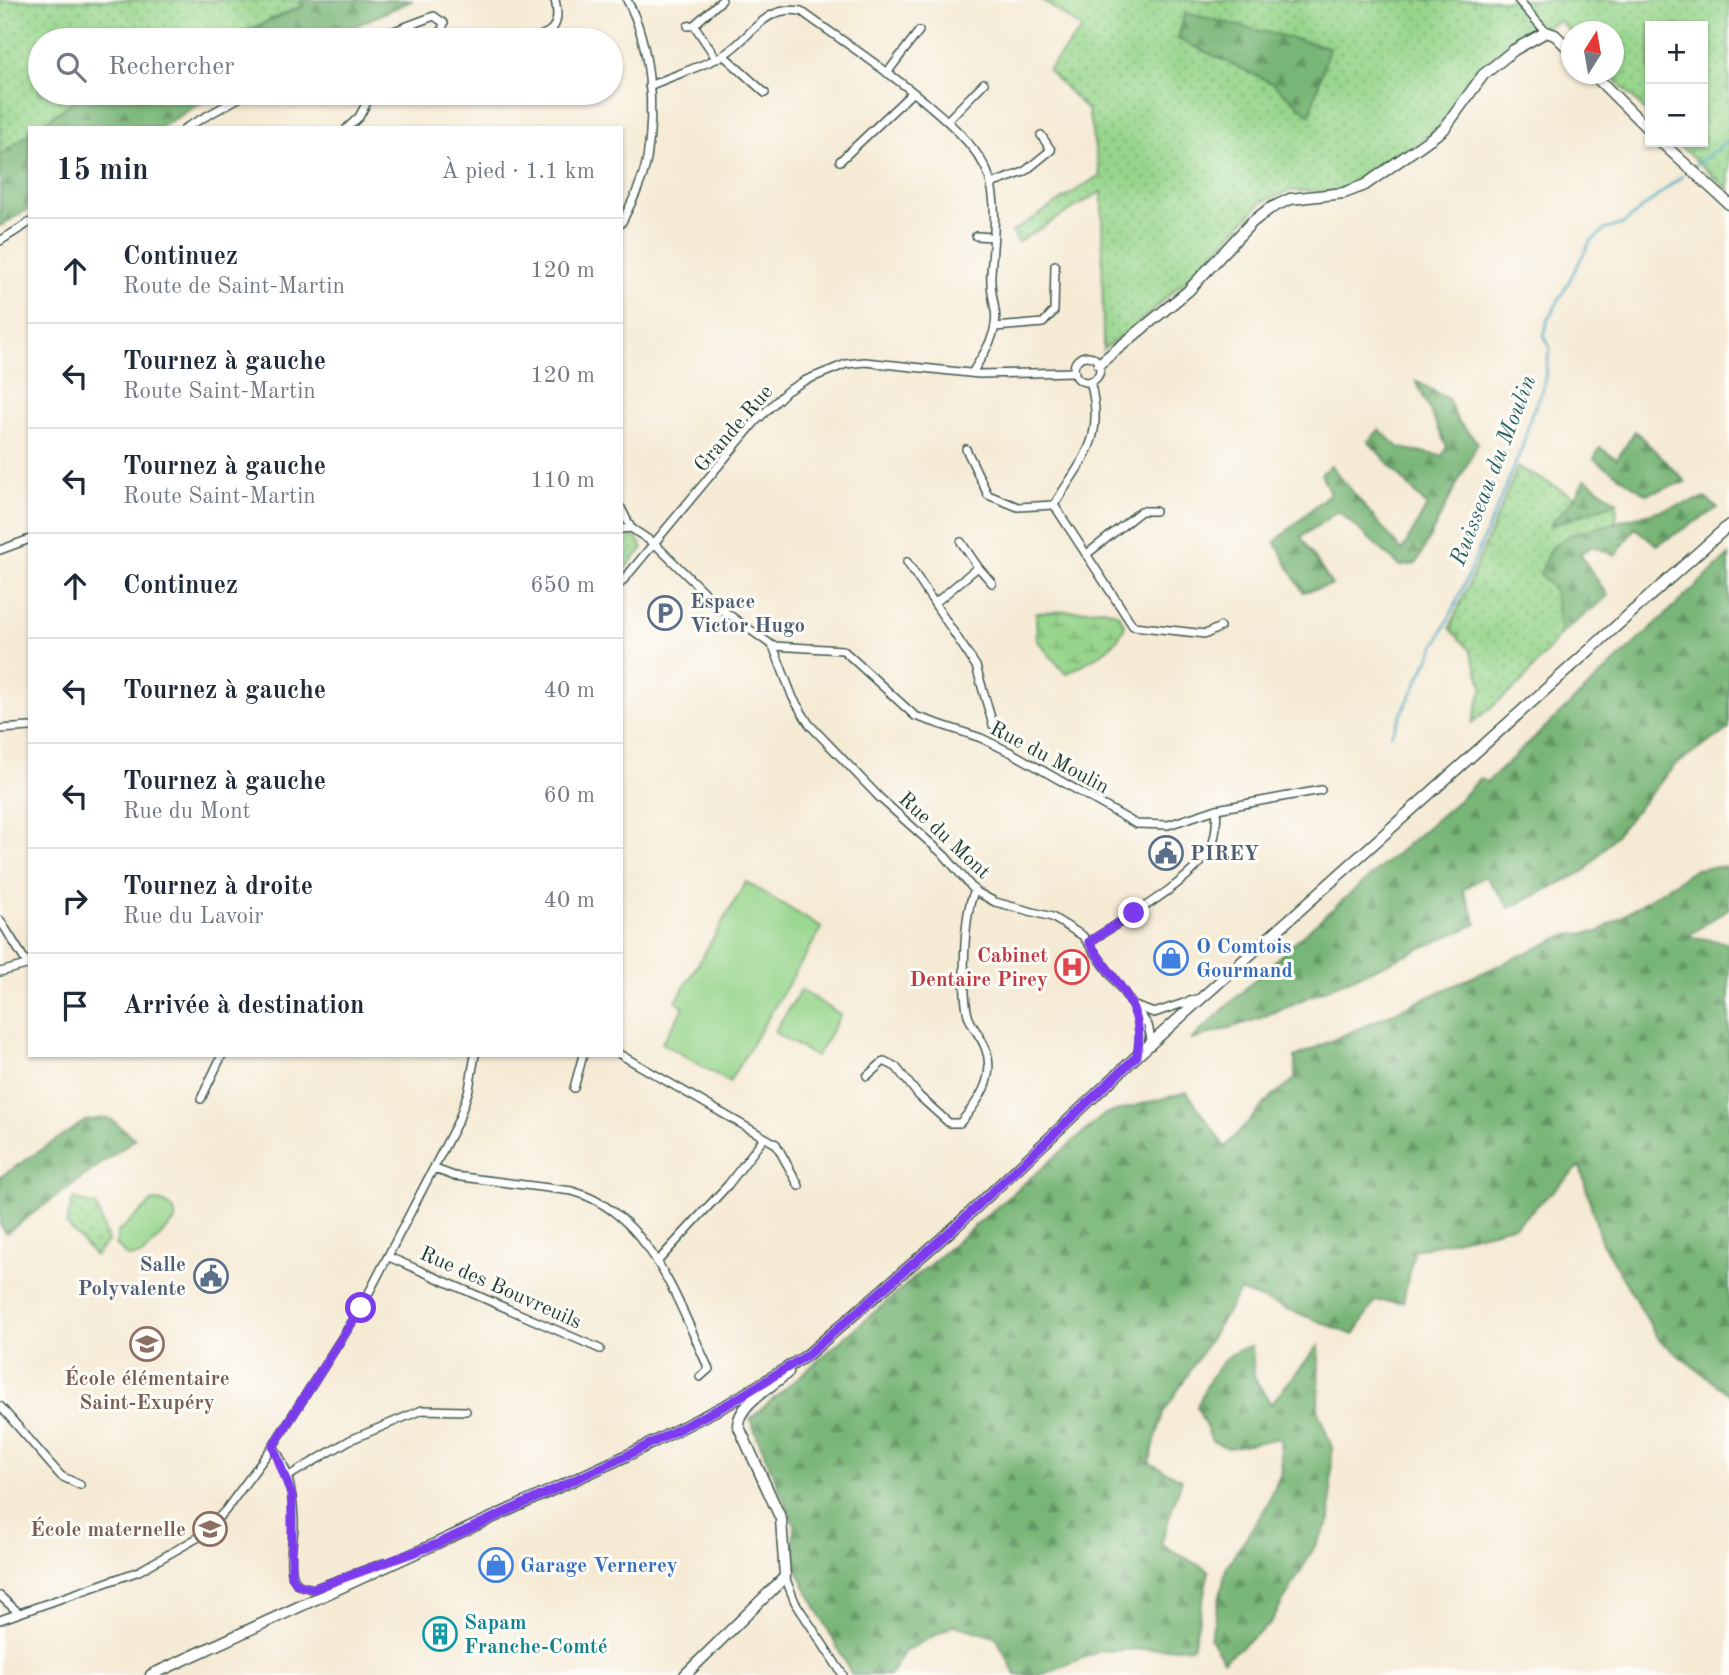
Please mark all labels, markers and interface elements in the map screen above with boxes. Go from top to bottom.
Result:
north arrow [1561,21,1624,84]
map controls [1645,21,1708,147]
button: + [1645,21,1708,84]
search box [28,28,623,105]
icon: search [52,48,90,86]
text: Rechercher [108,54,235,80]
button: − [1645,84,1708,147]
text: 15 min [56,156,149,186]
text: À pied · 1.1 km [441,160,595,183]
text: Continuez [123,244,238,270]
icon: ahead [56,252,94,290]
text: 120 m [530,259,595,282]
text: Route de Saint-Martin [123,275,345,298]
text: Tournez à gauche [123,349,326,375]
icon: left [56,357,94,395]
text: 120 m [530,364,595,387]
water label: Ruisseau du Moulin [1446,372,1540,570]
text: Route Saint-Martin [123,380,316,403]
street label: Grande Rue [691,381,777,477]
text: Tournez à gauche [123,454,326,480]
icon: left [56,462,94,500]
text: 110 m [530,469,595,492]
text: Route Saint-Martin [123,485,316,508]
icon: ahead [56,567,94,605]
text: Continuez [123,573,238,599]
text: 650 m [530,574,595,597]
place label: Espace Victor Hugo [690,592,805,637]
parking icon: Espace Victor Hugo [646,594,684,632]
icon: left [56,672,94,710]
text: Tournez à gauche [123,678,326,704]
text: 40 m [544,679,595,702]
street label: Rue du Moulin [986,718,1112,799]
text: Tournez à gauche [123,769,326,795]
icon: left [56,777,94,815]
text: 60 m [544,784,595,807]
street label: Rue du Mont [894,789,994,884]
text: Rue du Mont [123,800,251,823]
public building icon: PIREY [1147,834,1185,872]
place label: PIREY [1190,844,1259,865]
text: Tournez à droite [123,874,313,900]
icon: right [56,882,94,920]
text: 40 m [544,889,595,912]
route end [1118,897,1149,928]
text: Rue du Lavoir [123,905,264,928]
place label: O Comtois Gourmand [1196,937,1293,982]
shop icon: O Comtois Gourmand [1152,939,1190,977]
place label: Cabinet Dentaire Pirey [909,946,1048,991]
hospital icon: Cabinet Dentaire Pirey [1053,948,1091,986]
icon: arrive [56,987,94,1025]
text: Arrivée à destination [123,993,365,1019]
street label: Rue des Bouvreuils [416,1243,584,1333]
place label: Salle Polyvalente [78,1255,186,1300]
public building icon: Salle Polyvalente [192,1257,230,1295]
route start [345,1292,376,1323]
school or university icon: École élémentaire Saint-Exupéry [128,1325,166,1363]
place label: École élémentaire Saint-Exupéry [64,1365,230,1414]
school or university icon: École maternelle [191,1510,229,1548]
place label: École maternelle [30,1516,186,1541]
shop icon: Garage Vernerey [477,1546,515,1584]
place label: Garage Vernerey [520,1556,678,1577]
place label: Sapam Franche-Comté [464,1613,608,1658]
building icon: Sapam Franche-Comté [421,1615,459,1653]

